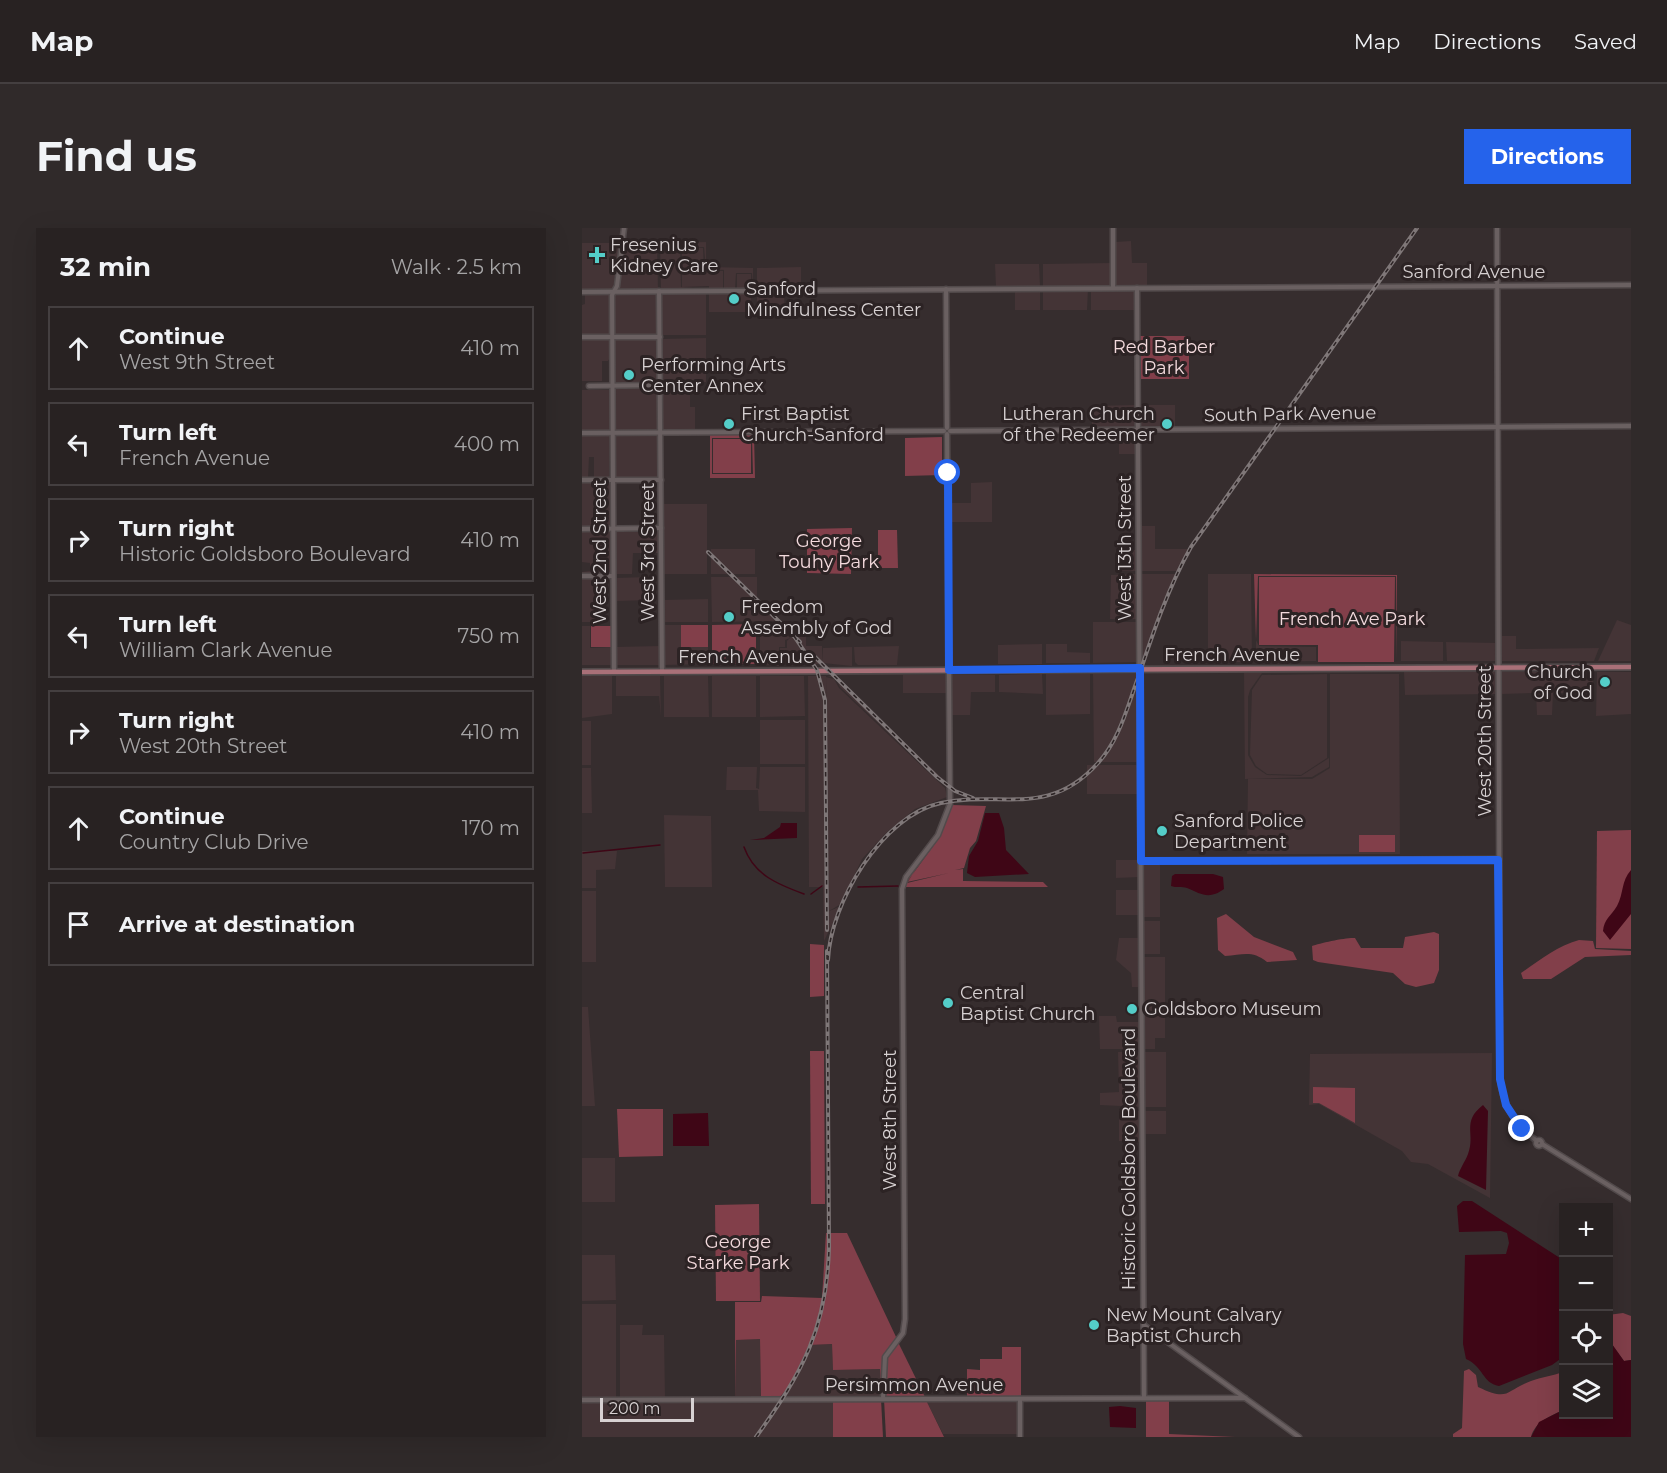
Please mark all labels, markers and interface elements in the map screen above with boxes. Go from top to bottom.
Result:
text: Map [30,24,93,58]
text: Map [1354,29,1400,54]
text: Directions [1433,29,1541,54]
text: Saved [1574,29,1637,54]
button: Directions [1464,129,1631,184]
text: Find us [36,130,197,182]
place label: Fresenius Kidney Care [610,234,718,277]
marker: Fresenius Kidney Care [588,246,606,264]
text: 32 min [60,251,151,283]
text: Walk · 2.5 km [391,255,522,279]
street label: Sanford Avenue [1403,261,1546,283]
place label: Sanford Mindfulness Center [746,278,921,321]
marker: Sanford Mindfulness Center [727,292,741,306]
text: Continue [119,323,225,350]
icon: ahead [62,332,95,365]
text: 410 m [460,336,520,360]
park label: Red Barber Park [1113,336,1215,379]
text: West 9th Street [119,350,275,374]
place label: Performing Arts Center Annex [641,354,786,397]
marker: Performing Arts Center Annex [622,368,636,382]
street label: South Park Avenue [1204,401,1377,427]
place label: First Baptist Church-Sanford [741,403,884,446]
place label: Lutheran Church of the Redeemer [1002,403,1155,446]
marker: First Baptist Church-Sanford [722,417,736,431]
marker: Lutheran Church of the Redeemer [1160,417,1174,431]
text: Turn left [119,419,217,446]
icon: left [62,428,95,461]
text: 400 m [454,432,520,456]
text: French Avenue [119,446,270,470]
route start [934,459,960,485]
street label: West 13th Street [1114,475,1136,621]
street label: West 2nd Street [589,480,611,624]
street label: West 3rd Street [637,482,659,622]
text: Turn right [119,515,234,542]
icon: right [62,524,95,557]
text: 410 m [460,528,520,552]
park label: George Touhy Park [779,530,879,573]
text: Historic Goldsboro Boulevard [119,542,411,566]
place label: Freedom Assembly of God [741,596,892,639]
park label: French Ave Park [1279,608,1426,630]
marker: Freedom Assembly of God [722,610,736,624]
text: Turn left [119,611,217,638]
icon: left [62,620,95,653]
text: 750 m [458,624,520,648]
text: William Clark Avenue [119,638,333,662]
street label: French Avenue [1164,644,1300,666]
street label: French Avenue [678,646,814,668]
place label: Church of God [1527,661,1593,704]
street label: West 20th Street [1474,665,1496,817]
marker: Church of God [1598,675,1612,689]
text: Turn right [119,707,234,734]
icon: right [62,716,95,749]
text: 410 m [460,720,520,744]
text: West 20th Street [119,734,287,758]
text: Continue [119,803,225,830]
place label: Sanford Police Department [1174,810,1304,853]
icon: ahead [62,812,95,845]
text: 170 m [462,816,520,840]
marker: Sanford Police Department [1155,824,1169,838]
text: Country Club Drive [119,830,309,854]
icon: arrive [62,908,95,941]
text: Arrive at destination [119,911,355,938]
place label: Central Baptist Church [960,982,1096,1025]
marker: Central Baptist Church [941,996,955,1010]
place label: Goldsboro Museum [1144,998,1322,1020]
marker: Goldsboro Museum [1125,1002,1139,1016]
street label: Historic Goldsboro Boulevard [1118,1028,1140,1290]
street label: West 8th Street [879,1050,901,1190]
route end [1508,1115,1534,1141]
map controls [1559,1203,1613,1419]
button: + [1559,1203,1613,1257]
park label: George Starke Park [687,1231,790,1274]
button: − [1559,1257,1613,1311]
place label: New Mount Calvary Baptist Church [1106,1304,1282,1347]
button: locate [1559,1311,1613,1365]
marker: New Mount Calvary Baptist Church [1087,1318,1101,1332]
button: layers [1559,1365,1613,1419]
street label: Persimmon Avenue [825,1374,1003,1396]
scale bar [600,1395,694,1422]
text: 200 m [609,1399,660,1418]

